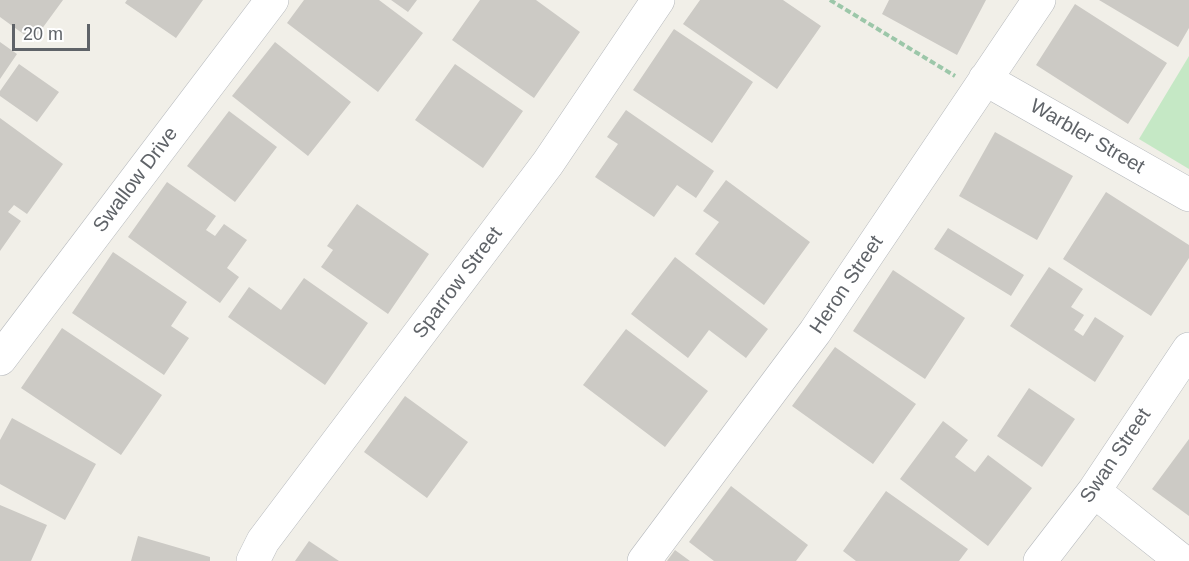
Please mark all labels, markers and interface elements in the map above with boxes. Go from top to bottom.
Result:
scale bar [15,12,93,50]
text: 20 m [23,24,63,44]
street label: Warbler Street [1025,95,1149,179]
street label: Swallow Drive [89,123,183,237]
street label: Sparrow Street [408,223,508,343]
street label: Heron Street [805,231,889,339]
street label: Swan Street [1076,404,1156,508]

